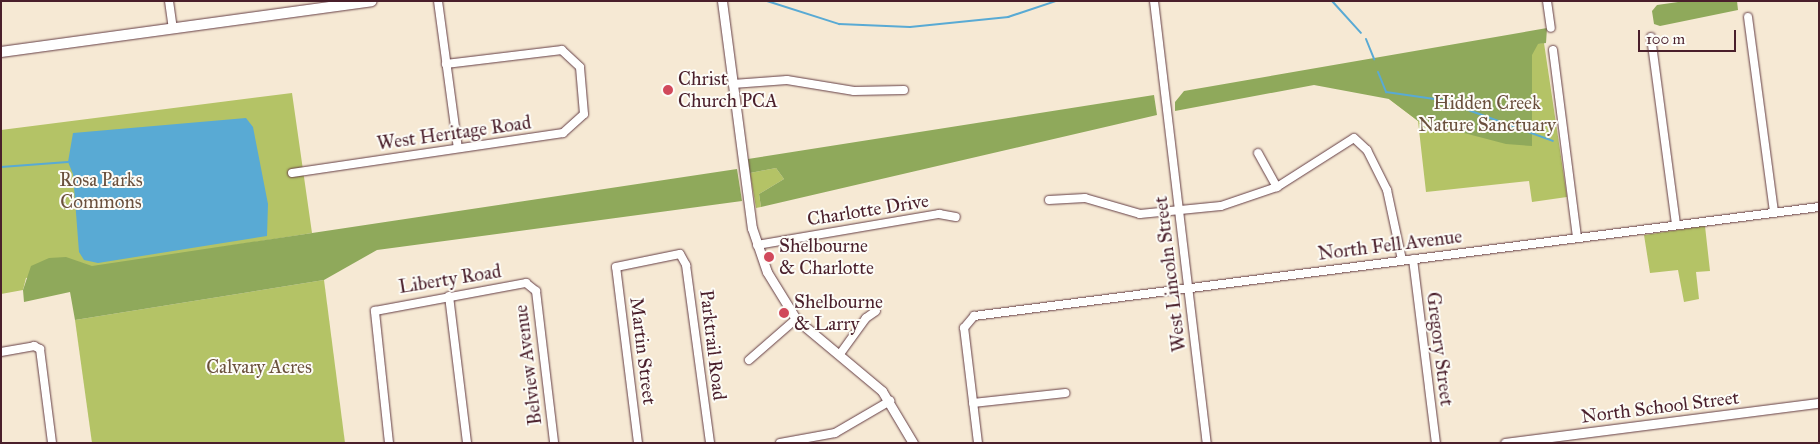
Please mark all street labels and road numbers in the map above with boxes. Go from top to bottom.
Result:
street label: West Heritage Road [375,111,533,155]
street label: Charlotte Drive [806,189,930,231]
street label: West Lincoln Street [1149,195,1191,353]
street label: North Fell Avenue [1317,225,1463,265]
street label: Liberty Road [397,260,503,298]
street label: Parktrail Road [695,288,731,402]
street label: Gregory Street [1422,291,1458,407]
street label: Martin Street [625,296,661,406]
street label: Belview Avenue [509,303,547,427]
street label: North School Street [1580,386,1740,428]

